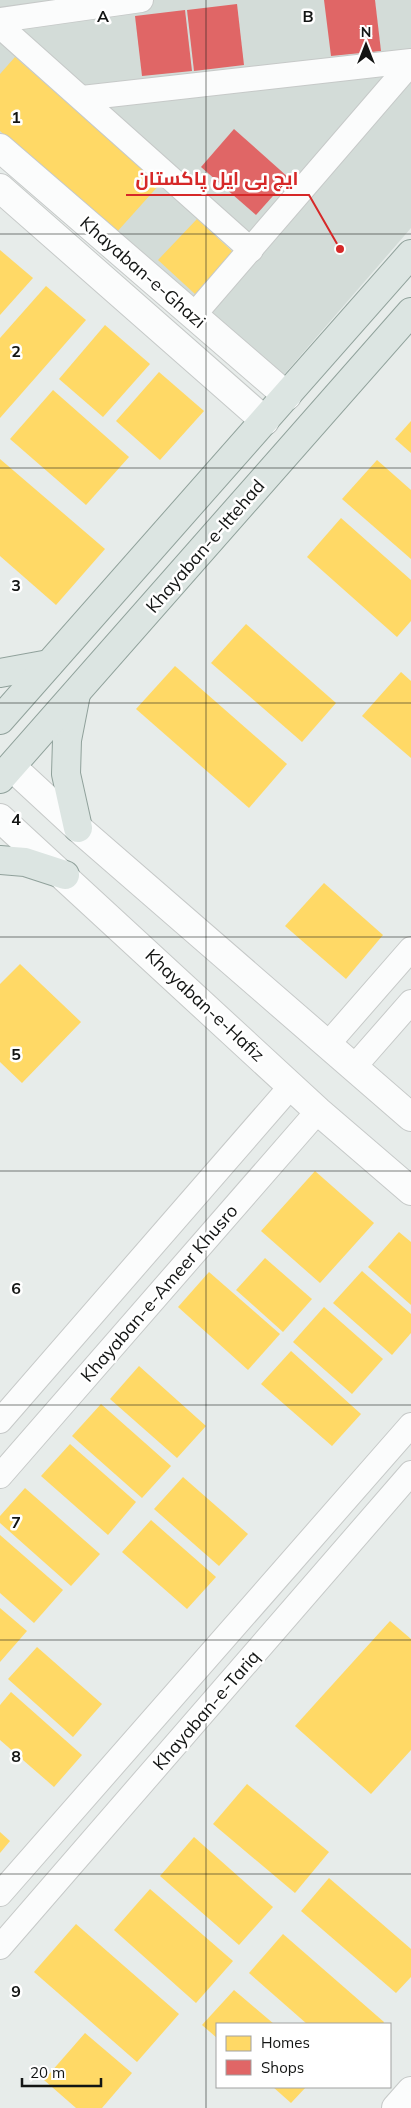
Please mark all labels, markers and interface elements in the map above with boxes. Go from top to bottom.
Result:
text: A [97,6,109,26]
text: B [302,6,314,26]
north arrow [341,20,391,70]
text: N [361,23,371,41]
text: 1 [11,107,21,127]
callout: ایچ بی ایل پاکستان [126,161,309,195]
text: ایچ بی ایل پاکستان [136,166,298,192]
street label: Khayaban-e-Ghazi [76,211,210,333]
text: 2 [11,341,21,361]
street label: Khayaban-e-Ittehad [141,474,269,618]
text: 3 [11,575,21,595]
text: 4 [11,809,21,829]
street label: Khayaban-e-Hafiz [140,944,270,1066]
text: 5 [11,1044,21,1064]
street label: Khayaban-e-Ameer Khusro [75,1199,243,1387]
text: 6 [11,1278,21,1298]
text: 7 [11,1512,21,1532]
street label: Khayaban-e-Tariq [148,1645,264,1775]
text: 8 [11,1746,21,1766]
text: 9 [11,1981,21,2001]
legend [216,2023,391,2088]
text: Homes [261,2033,310,2052]
scale bar [22,2056,101,2088]
text: Shops [261,2058,304,2077]
text: 20 m [30,2063,65,2082]

